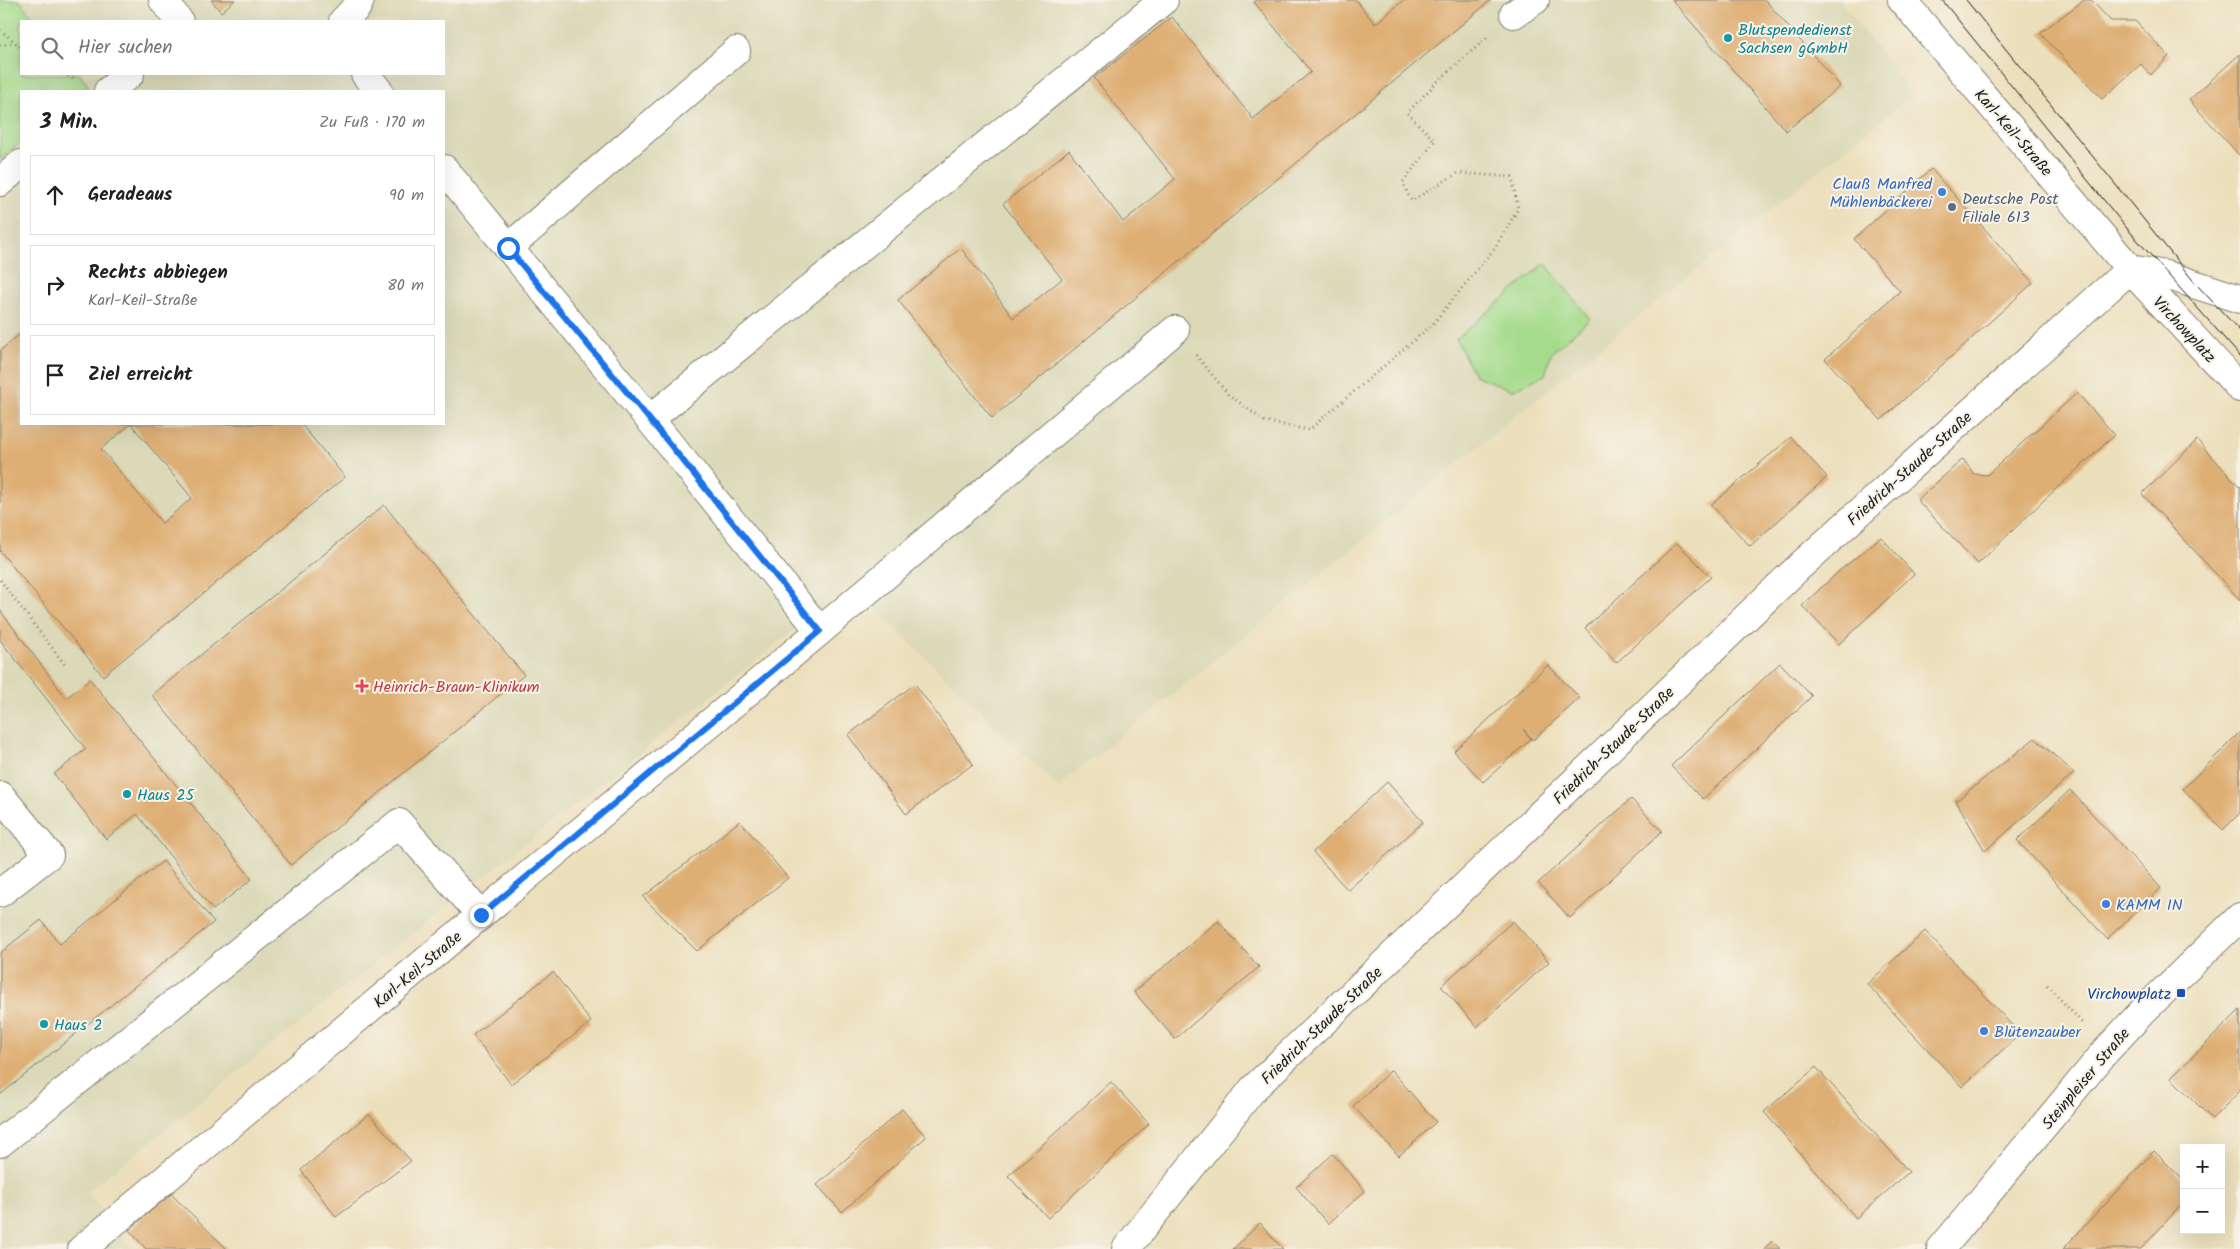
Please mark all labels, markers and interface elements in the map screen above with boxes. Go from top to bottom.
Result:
place label: Blutspendedienst Sachsen gGmbH [1738,18,1853,61]
search box [20,20,445,75]
marker: Blutspendedienst Sachsen gGmbH [1722,32,1734,44]
text: Hier suchen [78,33,172,63]
icon: search [38,34,66,62]
street label: Karl-Keil-Straße [1968,84,2058,182]
text: 3 Min. [40,106,98,139]
text: Zu Fuß · 170 m [319,110,425,135]
place label: Clauß Manfred Mühlenbäckerei [1829,172,1933,215]
text: Geradeaus [88,180,173,210]
icon: ahead [41,181,69,209]
text: 90 m [389,183,424,208]
marker: Clauß Manfred Mühlenbäckerei [1936,186,1948,198]
place label: Deutsche Post Filiale 613 [1962,187,2059,230]
marker: Deutsche Post Filiale 613 [1946,201,1958,213]
route start [497,237,520,260]
text: Rechts abbiegen [88,258,228,288]
icon: right [41,271,69,299]
text: 80 m [387,273,424,298]
text: Karl-Keil-Straße [88,288,197,313]
street label: Virchowplatz [2146,291,2222,369]
text: Ziel erreicht [88,360,193,390]
icon: arrive [41,361,69,389]
street label: Friedrich-Staude-Straße [1842,406,1978,532]
place label: Heinrich-Braun-Klinikum [373,675,540,700]
marker: Heinrich-Braun-Klinikum [355,679,369,693]
street label: Friedrich-Staude-Straße [1547,681,1681,811]
place label: Haus 25 [137,783,195,808]
marker: Haus 25 [121,788,133,800]
place label: KAMM IN [2116,893,2183,918]
marker: KAMM IN [2100,898,2112,910]
route end [470,904,493,927]
street label: Karl-Keil-Straße [368,925,468,1015]
street label: Friedrich-Staude-Straße [1255,961,1389,1091]
place label: Virchowplatz [2087,982,2171,1007]
marker: Virchowplatz [2175,987,2187,999]
place label: Haus 2 [54,1013,102,1038]
marker: Haus 2 [38,1018,50,1030]
place label: Blütenzauber [1994,1020,2083,1045]
street label: Steinpleiser Straße [2036,1022,2136,1135]
marker: Blütenzauber [1978,1025,1990,1037]
map controls [2180,1144,2225,1234]
button: + [2180,1144,2225,1189]
button: − [2180,1189,2225,1234]

